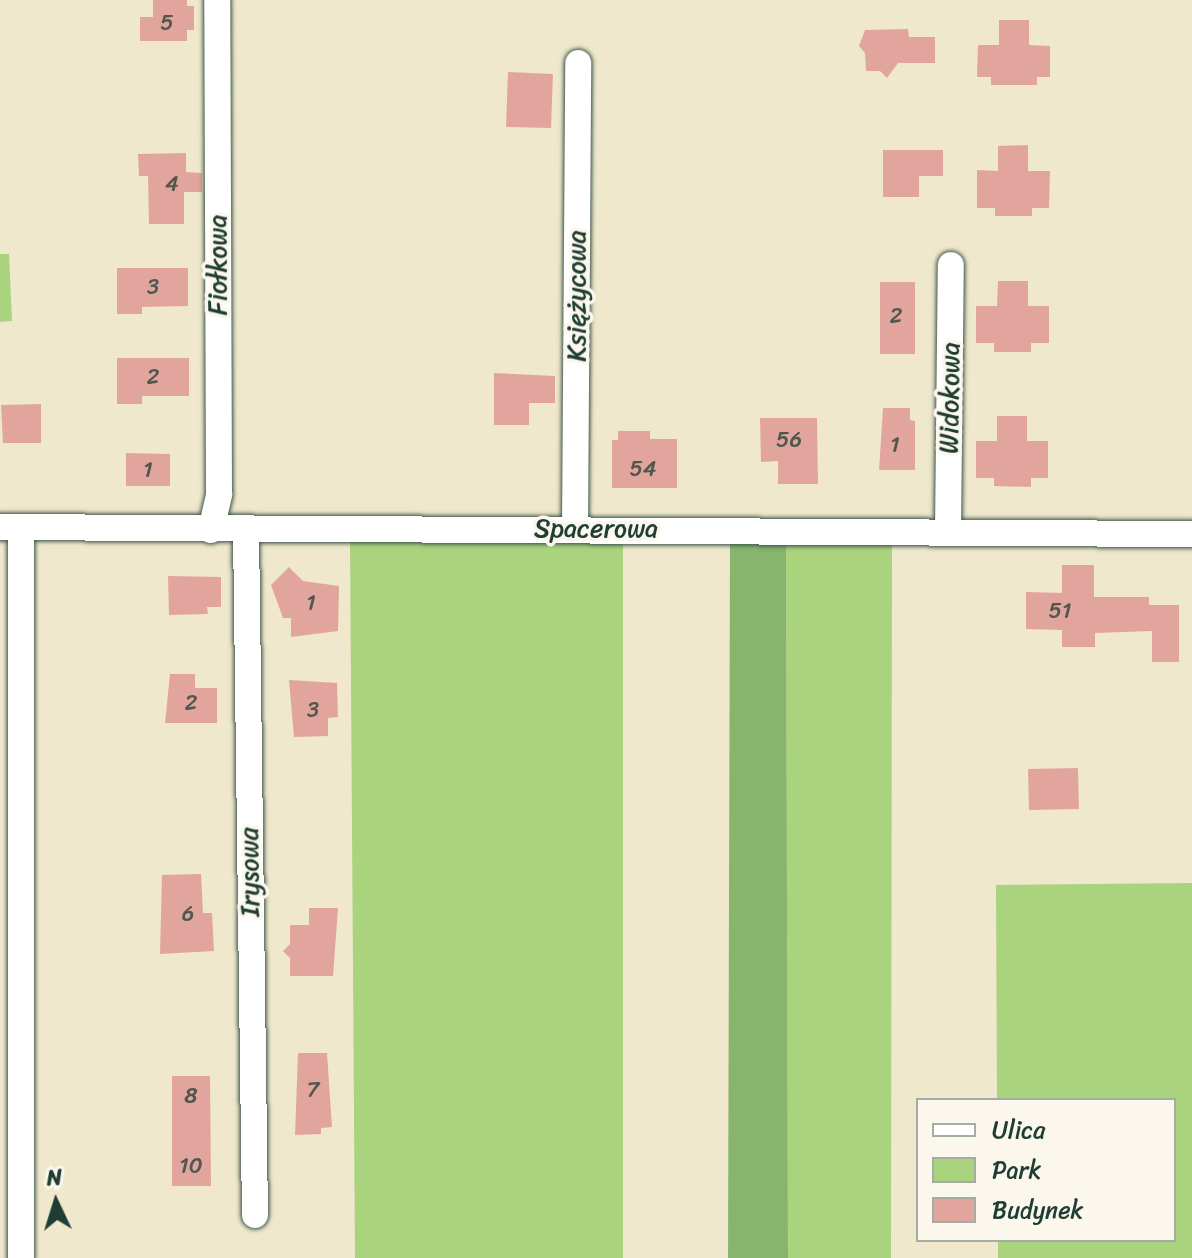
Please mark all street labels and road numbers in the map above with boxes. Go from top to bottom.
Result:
street label: Fiołkowa [202,215,234,315]
street label: Księżycowa [561,230,593,362]
street label: Widokowa [933,342,967,454]
street label: Spacerowa [534,513,658,545]
street label: Irysowa [234,827,266,917]

